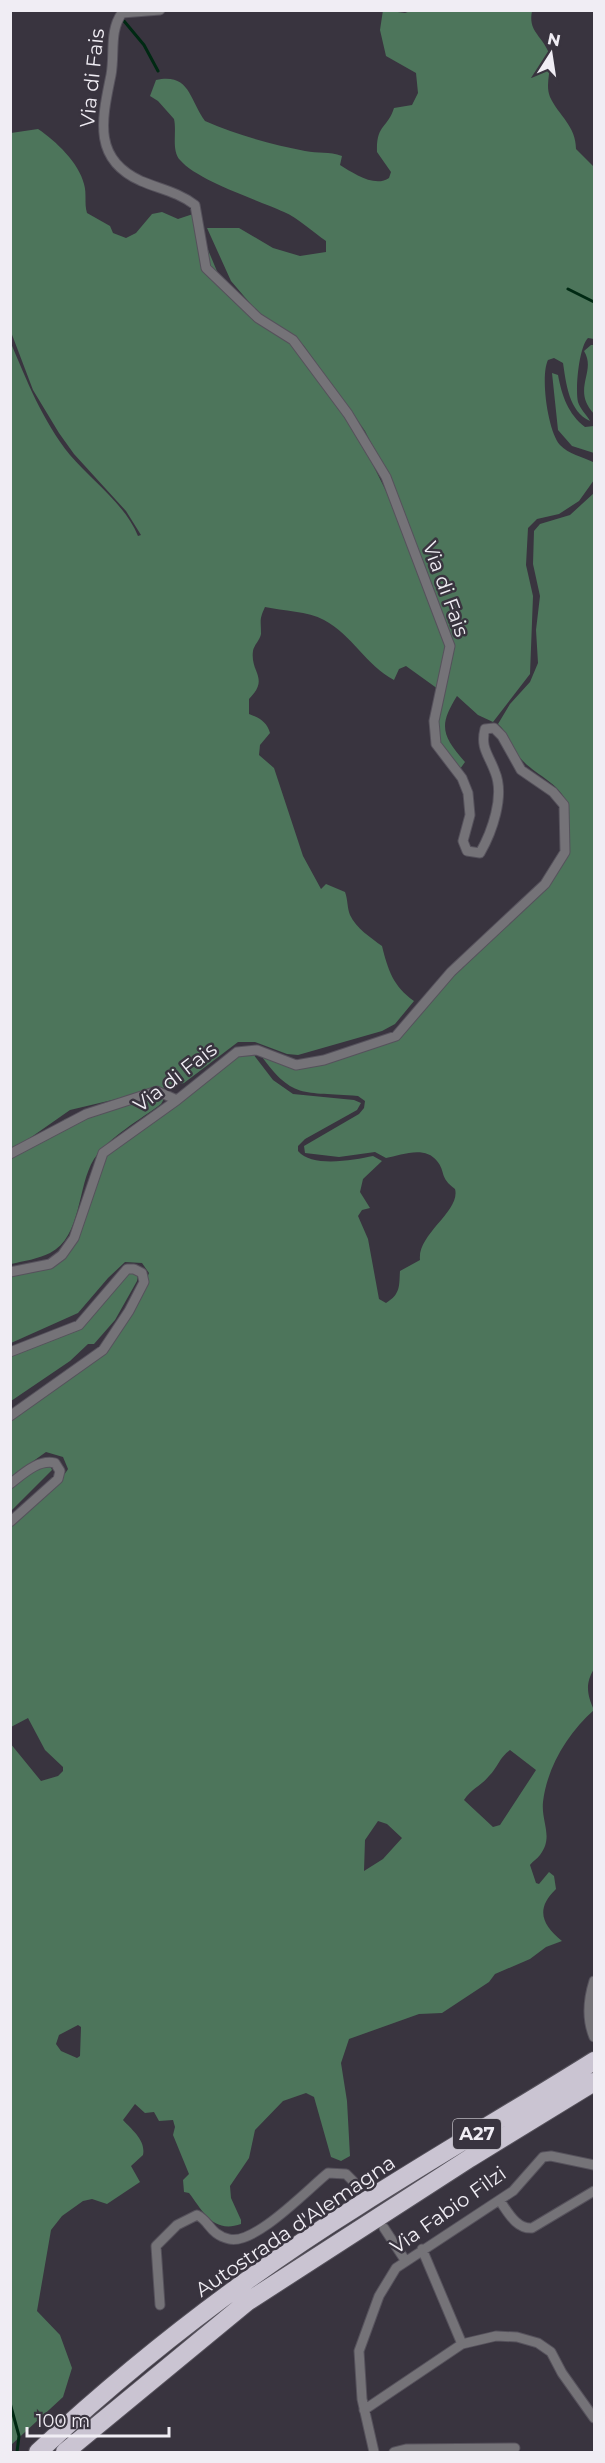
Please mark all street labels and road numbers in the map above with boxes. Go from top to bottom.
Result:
street label: Via di Fais [75,27,109,129]
street label: Via di Fais [418,538,474,640]
street label: Via di Fais [128,1037,222,1117]
road number: A27 [453,2119,501,2149]
street label: Autostrada d'Alemagna [190,2150,400,2302]
street label: Via Fabio Filzi [385,2161,511,2259]

